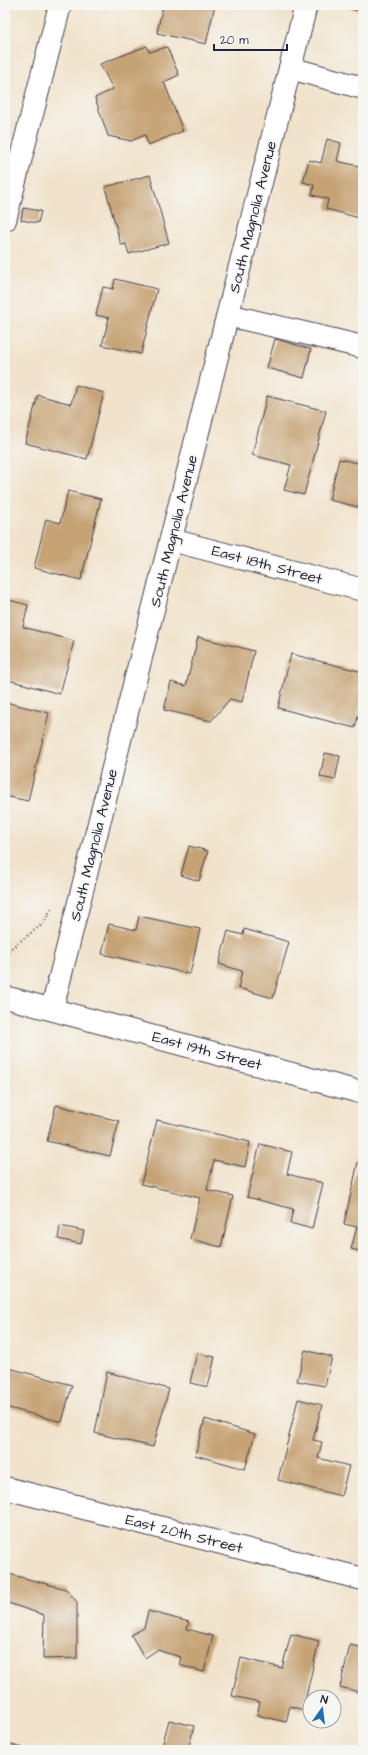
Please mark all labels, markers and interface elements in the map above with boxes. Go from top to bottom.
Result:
scale bar [214,26,287,52]
text: 20 m [220,32,249,49]
street label: South Magnolia Avenue [224,139,283,295]
street label: South Magnolia Avenue [145,453,204,609]
street label: East 18th Street [209,540,325,590]
street label: South Magnolia Avenue [65,767,124,923]
street label: East 19th Street [150,1026,264,1076]
street label: East 20th Street [123,1509,245,1559]
north arrow [302,1689,342,1729]
text: N [319,1692,330,1708]

